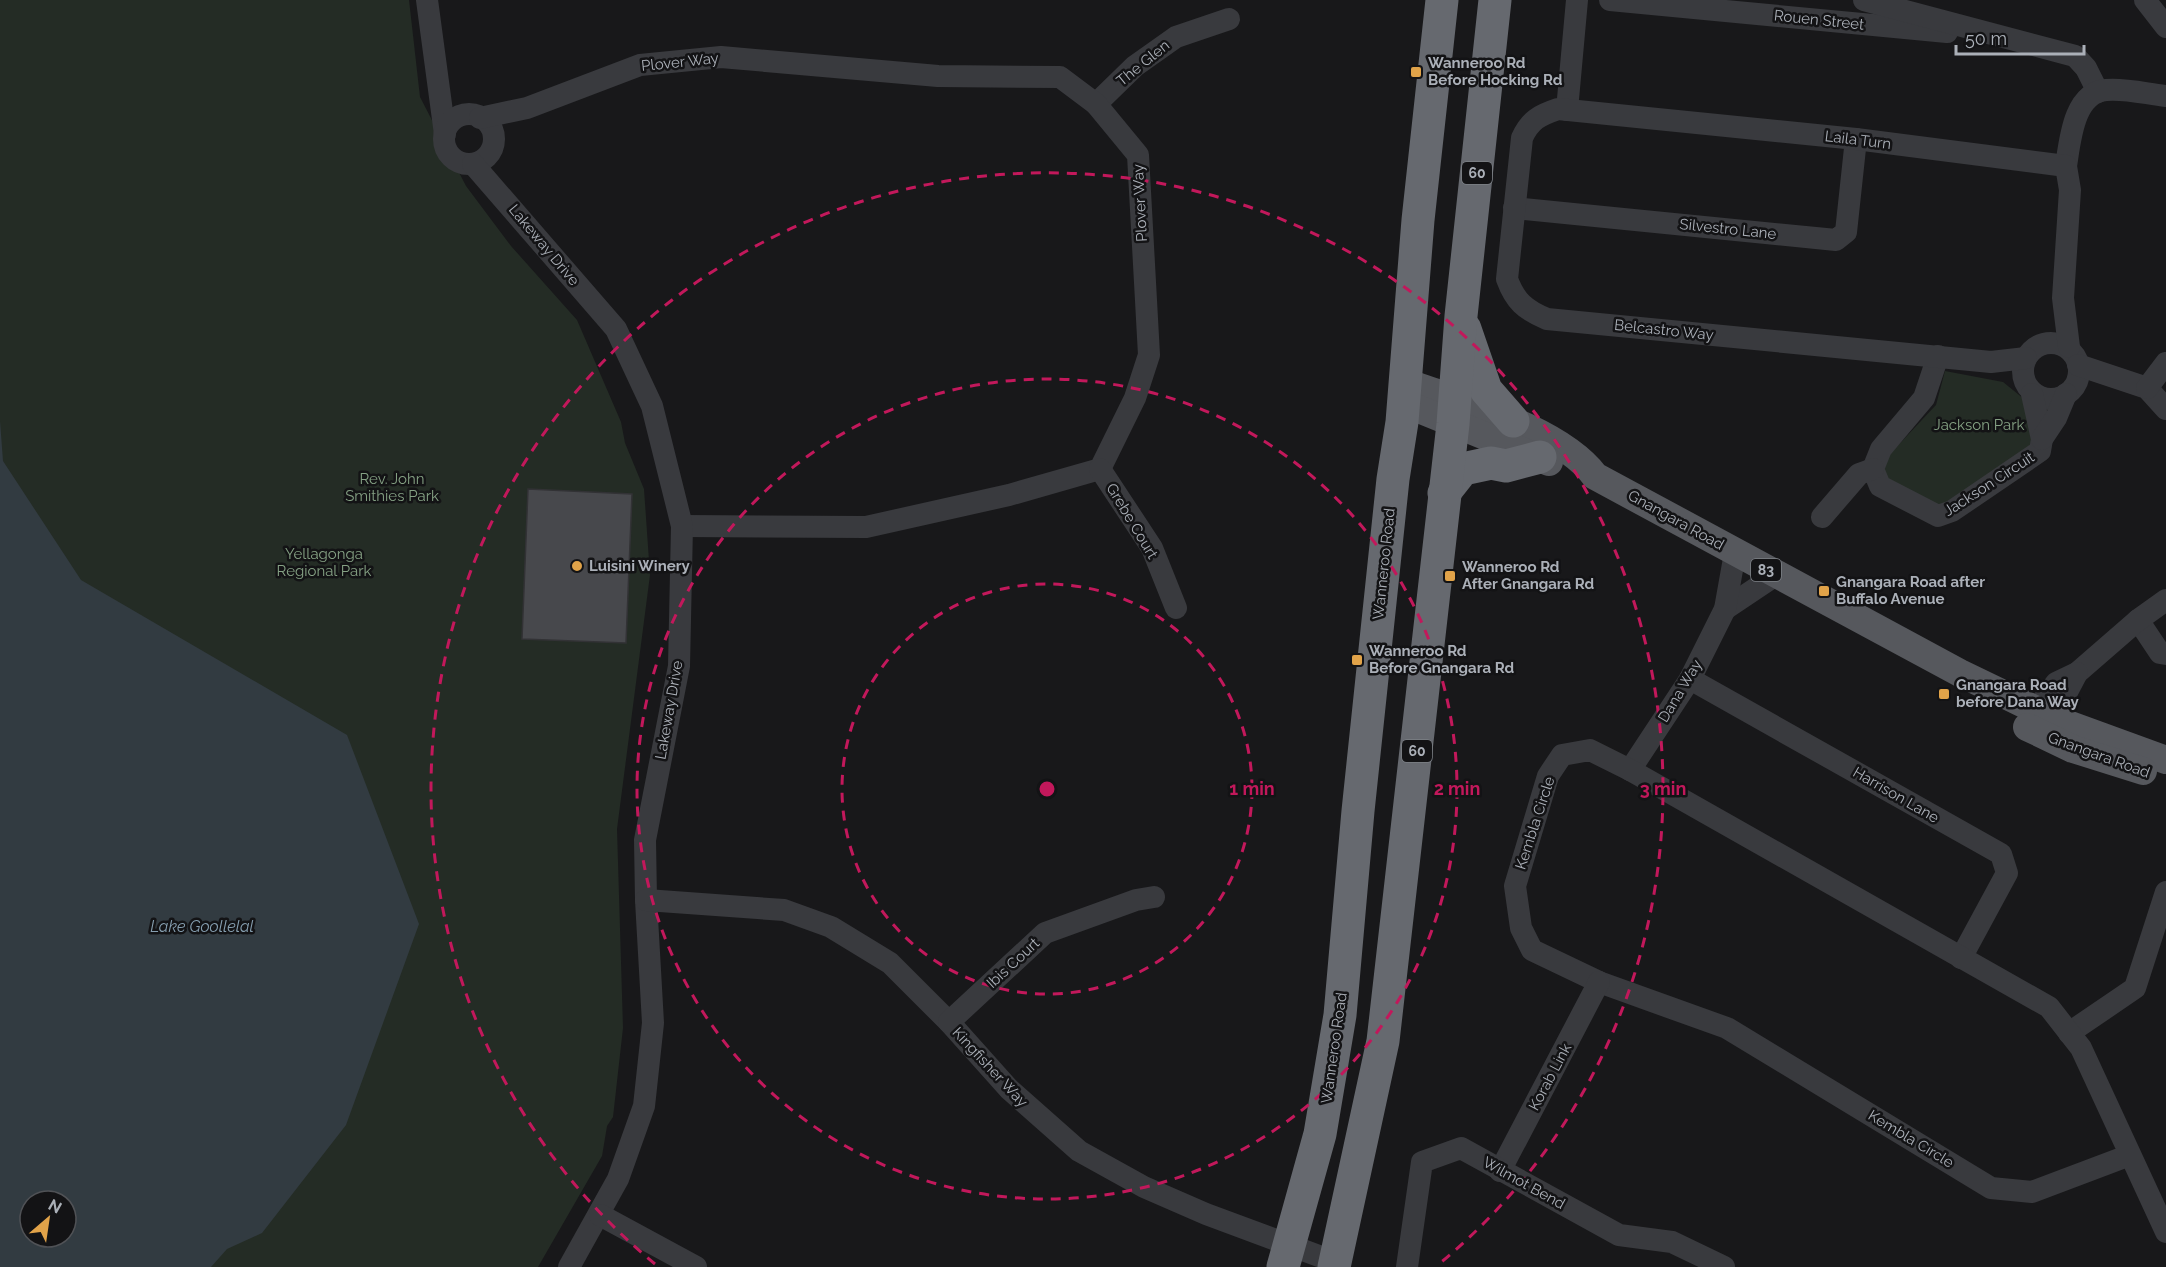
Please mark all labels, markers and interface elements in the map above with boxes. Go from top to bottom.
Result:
street label: Rouen Street [1773,6,1865,34]
scale bar [1956,18,2084,56]
text: 50 m [1965,28,2007,49]
street label: The Glen [1113,36,1173,90]
street label: Plover Way [640,49,720,75]
place label: Wanneroo Rd Before Hocking Rd [1428,54,1563,89]
marker: Wanneroo Rd Before Hocking Rd [1409,65,1423,79]
street label: Laila Turn [1824,127,1892,153]
road number: 60 [1462,162,1492,184]
street label: Plover Way [1129,164,1151,242]
street label: Lakeway Drive [505,201,583,289]
street label: Silvestro Lane [1679,215,1777,243]
street label: Belcastro Way [1613,316,1715,344]
park label: Jackson Park [1934,416,2024,434]
street label: Jackson Circuit [1940,448,2038,520]
park label: Rev. John Smithies Park [345,470,439,505]
street label: Grebe Court [1102,480,1162,562]
street label: Gnangara Road [1625,486,1727,554]
street label: Wanneroo Road [1369,507,1399,621]
park label: Yellagonga Regional Park [277,545,371,580]
place label: Luisini Winery [589,557,691,575]
place label: Wanneroo Rd After Gnangara Rd [1462,558,1595,593]
marker: Luisini Winery [570,559,584,573]
road number: 83 [1751,559,1781,581]
marker: Wanneroo Rd After Gnangara Rd [1443,569,1457,583]
place label: Gnangara Road after Buffalo Avenue [1836,573,1985,608]
marker: Gnangara Road after Buffalo Avenue [1817,584,1831,598]
place label: Wanneroo Rd Before Gnangara Rd [1369,642,1514,677]
marker: Wanneroo Rd Before Gnangara Rd [1350,653,1364,667]
street label: Dana Way [1654,656,1706,726]
street label: Lakeway Drive [651,659,687,761]
place label: Gnangara Road before Dana Way [1956,676,2080,711]
marker: Gnangara Road before Dana Way [1937,687,1951,701]
street label: Gnangara Road [2046,728,2152,782]
road number: 60 [1402,740,1432,762]
street label: Harrison Lane [1850,763,1942,827]
street label: Kembla Circle [1511,774,1559,872]
text: 1 min [1229,778,1275,799]
text: 2 min [1434,778,1480,799]
text: 3 min [1640,778,1686,799]
centre of rings [1037,779,1057,799]
water label: Lake Goollelal [150,917,254,936]
street label: Ibis Court [983,934,1043,992]
street label: Wanneroo Road [1317,991,1351,1105]
street label: Kingfisher Way [948,1023,1032,1111]
street label: Korab Link [1525,1040,1575,1114]
street label: Kembla Circle [1865,1106,1957,1172]
street label: Wilmot Bend [1480,1153,1568,1213]
north arrow [18,1189,78,1249]
text: N [45,1195,65,1218]

